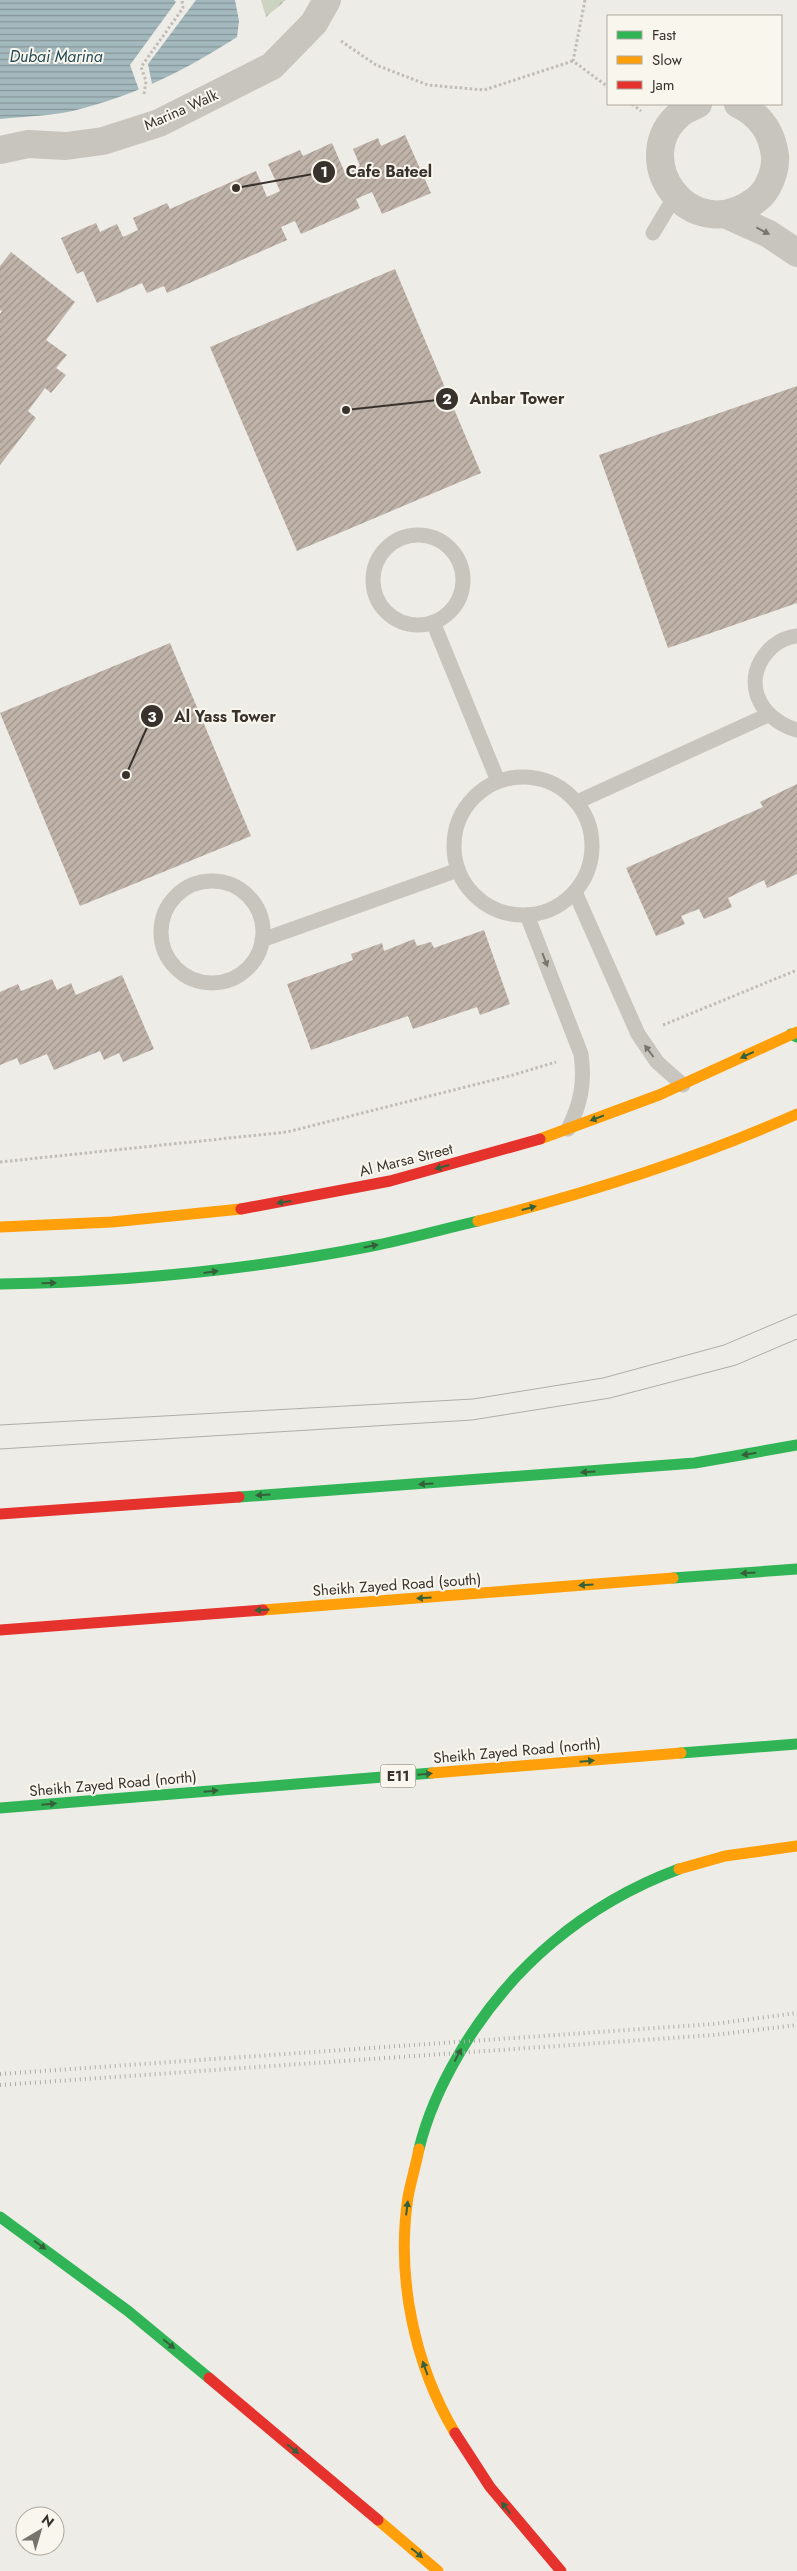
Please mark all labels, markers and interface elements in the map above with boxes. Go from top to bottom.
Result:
legend [607,15,782,105]
text: Fast [652,24,676,46]
water label: Dubai Marina [9,45,103,68]
text: Slow [652,49,683,71]
text: Jam [650,74,675,96]
street label: Marina Walk [141,84,222,136]
callout: Cafe Bateel [311,156,443,187]
text: Cafe Bateel [346,160,432,183]
text: 1 [320,161,328,183]
one-way arrow [757,227,770,236]
callout: Anbar Tower [434,383,574,414]
text: Anbar Tower [468,387,565,410]
text: 2 [442,388,452,410]
callout: Al Yass Tower [139,701,286,732]
text: Al Yass Tower [173,705,276,728]
text: 3 [147,706,157,728]
one-way arrow [541,953,549,968]
one-way arrow [643,1045,654,1058]
one-way arrow [740,1051,754,1059]
one-way arrow [589,1114,604,1122]
street label: Al Marsa Street [357,1138,456,1182]
one-way arrow [435,1163,450,1171]
one-way arrow [275,1198,291,1206]
one-way arrow [522,1203,537,1211]
one-way arrow [364,1242,379,1250]
one-way arrow [203,1268,219,1276]
one-way arrow [41,1279,57,1287]
one-way arrow [741,1451,757,1459]
one-way arrow [579,1468,595,1476]
one-way arrow [417,1480,433,1488]
one-way arrow [255,1492,271,1500]
street label: Sheikh Zayed Road (south) [312,1568,482,1602]
one-way arrow [740,1569,756,1577]
one-way arrow [578,1581,594,1589]
one-way arrow [416,1594,432,1602]
one-way arrow [254,1606,270,1614]
street label: Sheikh Zayed Road (north) [432,1733,602,1769]
one-way arrow [579,1756,595,1764]
road number: E11 [380,1764,416,1788]
street label: Sheikh Zayed Road (north) [28,1766,198,1802]
one-way arrow [417,1769,433,1777]
one-way arrow [203,1787,219,1795]
one-way arrow [41,1800,57,1808]
one-way arrow [453,2048,462,2061]
one-way arrow [403,2199,411,2215]
one-way arrow [33,2240,47,2250]
one-way arrow [162,2339,175,2350]
one-way arrow [421,2360,428,2375]
one-way arrow [287,2443,300,2454]
one-way arrow [500,2502,511,2515]
north arrow [15,2506,65,2556]
text: N [37,2509,59,2532]
one-way arrow [411,2548,424,2559]

